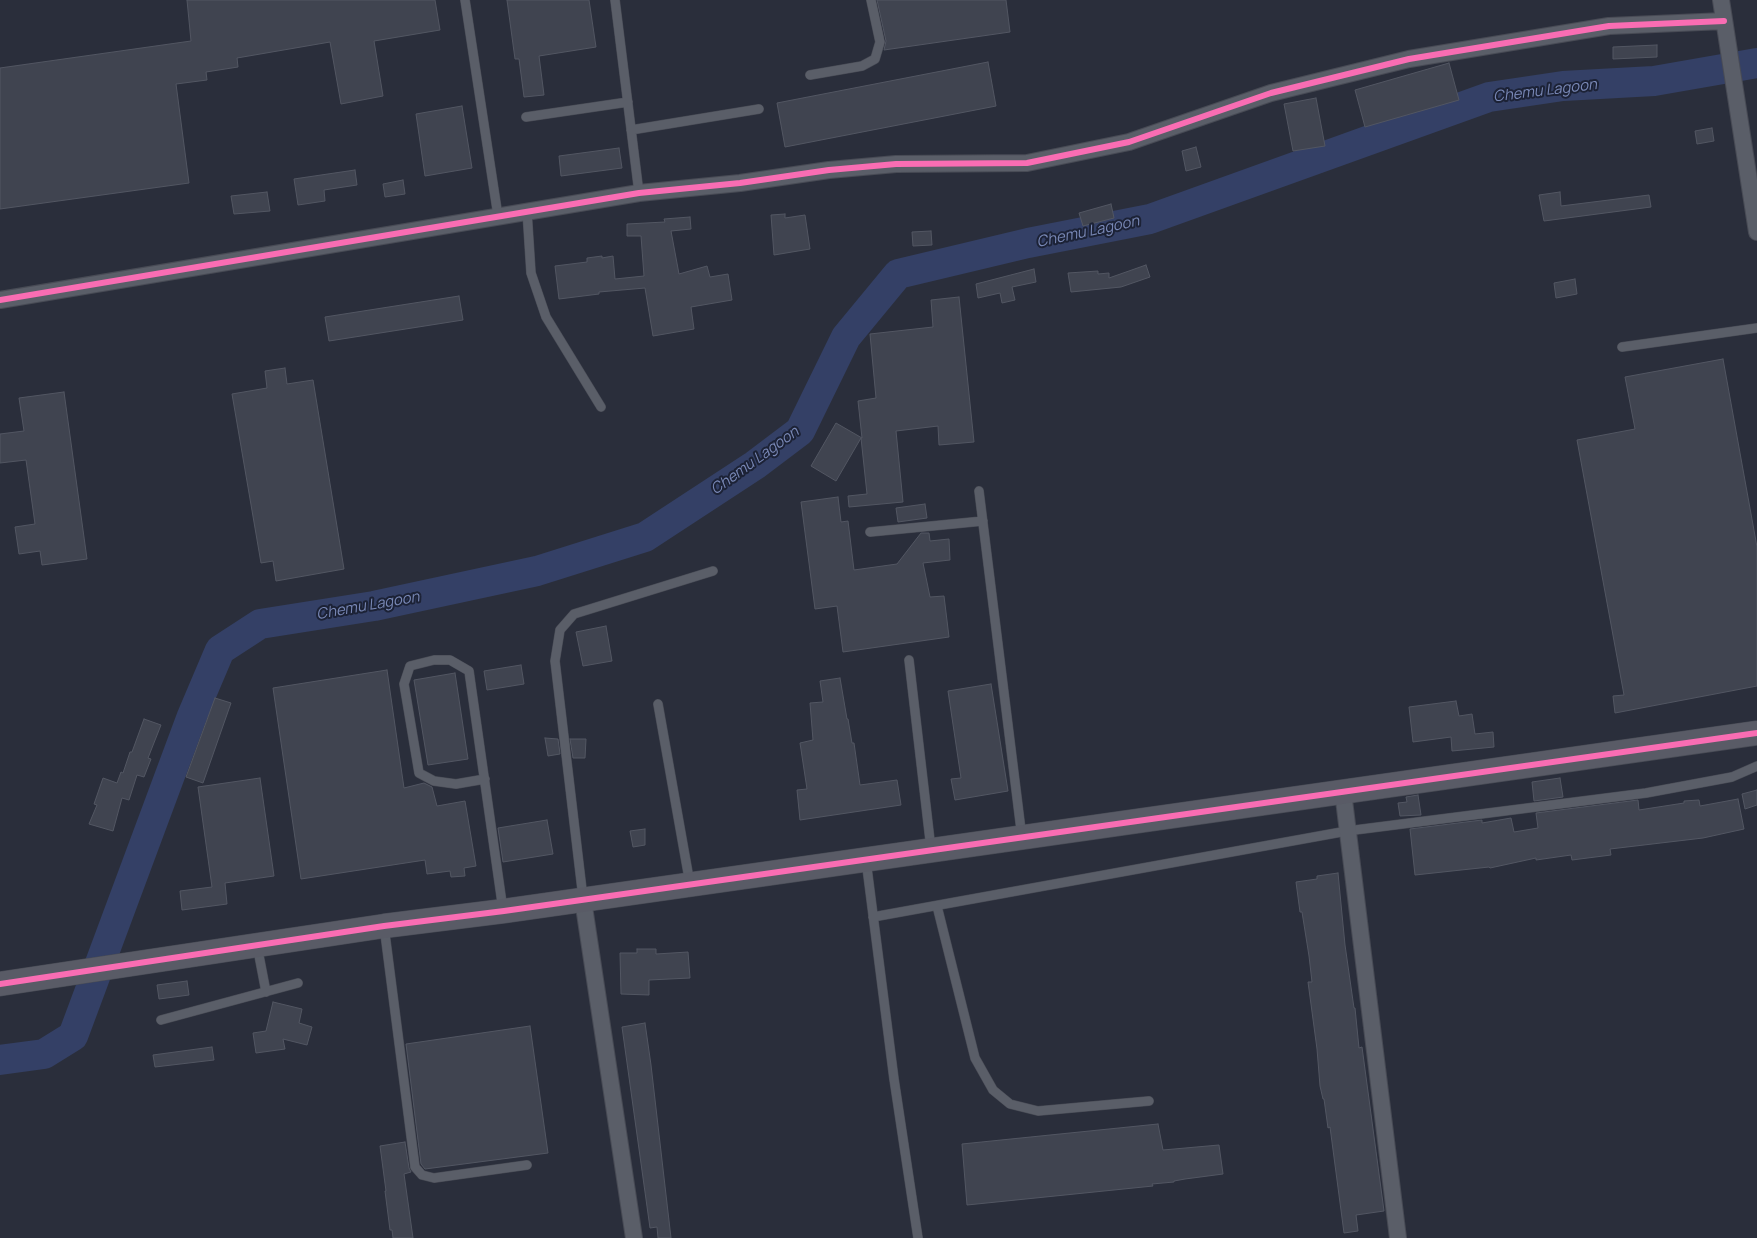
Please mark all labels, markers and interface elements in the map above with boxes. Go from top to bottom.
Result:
water label: Chemu Lagoon [1492,76,1598,106]
water label: Chemu Lagoon [1035,212,1141,252]
water label: Chemu Lagoon [708,423,802,499]
water label: Chemu Lagoon [315,588,421,624]

